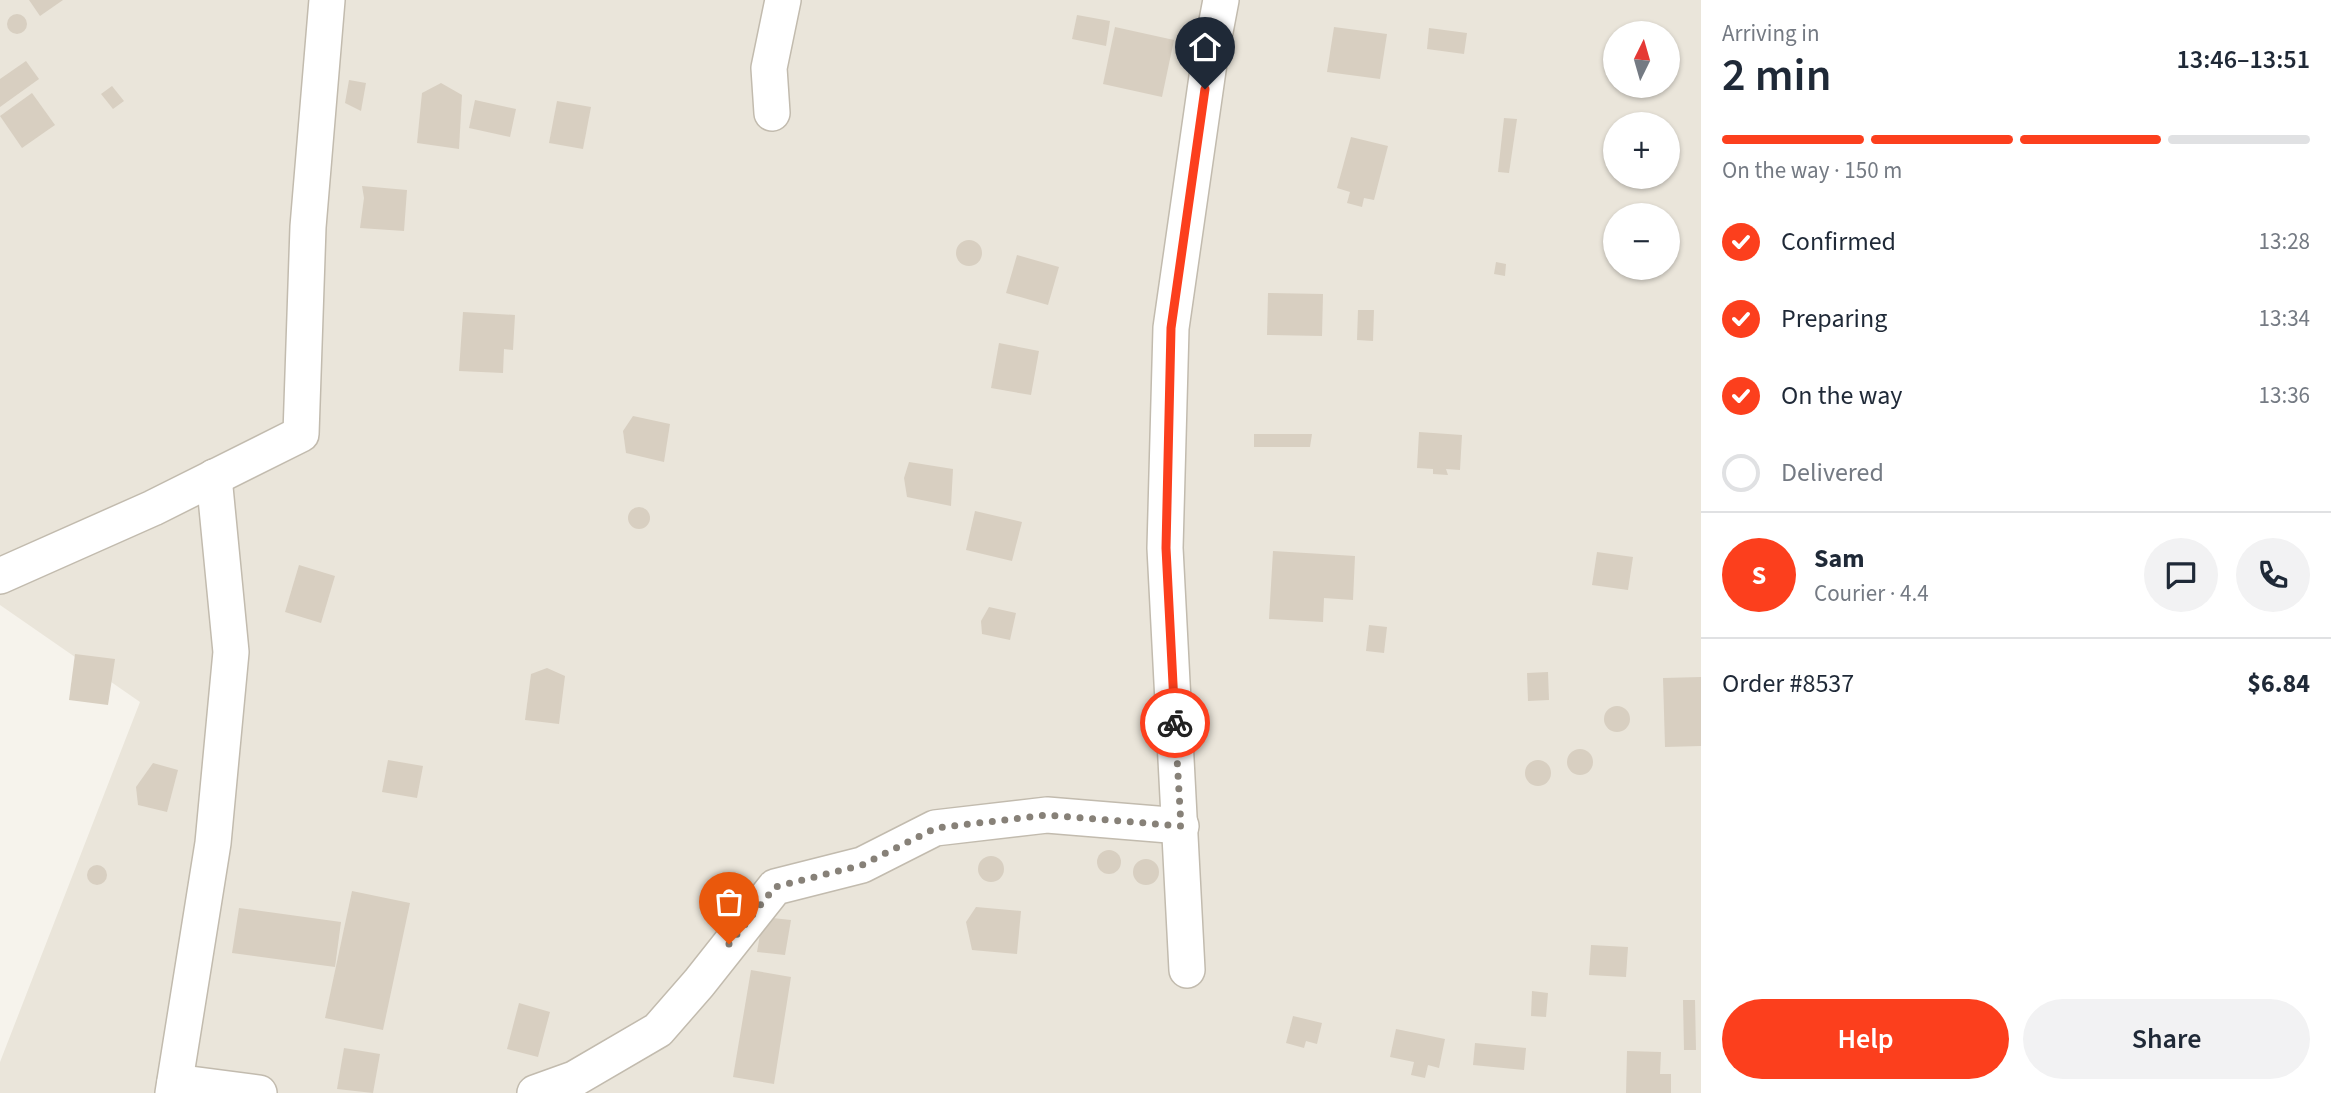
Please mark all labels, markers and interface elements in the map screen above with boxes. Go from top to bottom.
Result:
pin [1175,17,1235,89]
text: Arriving in [1722,17,1820,50]
north arrow [1603,21,1680,98]
map controls [1603,21,1680,280]
icon: home [1186,28,1224,66]
text: 13:46–13:51 [2177,41,2310,78]
text: 2 min [1722,43,1831,108]
button: + [1603,112,1680,189]
text: On the way · 150 m [1722,154,1902,187]
button: − [1603,203,1680,280]
icon: check [1722,223,1760,261]
text: Confirmed [1781,223,1896,260]
text: 13:28 [2259,225,2310,258]
icon: check [1722,300,1760,338]
text: Preparing [1781,300,1887,337]
text: 13:34 [2259,302,2310,335]
icon: check [1722,377,1760,415]
text: On the way [1781,377,1902,414]
text: 13:36 [2259,379,2310,412]
text: Delivered [1781,454,1884,491]
button: chat [2144,538,2218,612]
button: phone [2236,538,2310,612]
text: Sam [1814,540,1864,577]
text: S [1752,557,1766,594]
text: Courier · 4.4 [1814,577,1929,610]
text: Order #8537 [1722,665,1854,702]
text: $6.84 [2247,665,2310,702]
courier [1140,688,1210,758]
icon: bike [1156,704,1194,742]
pin [699,872,759,944]
icon: bag [710,883,748,921]
button: Help [1722,999,2009,1079]
button: Share [2023,999,2310,1079]

